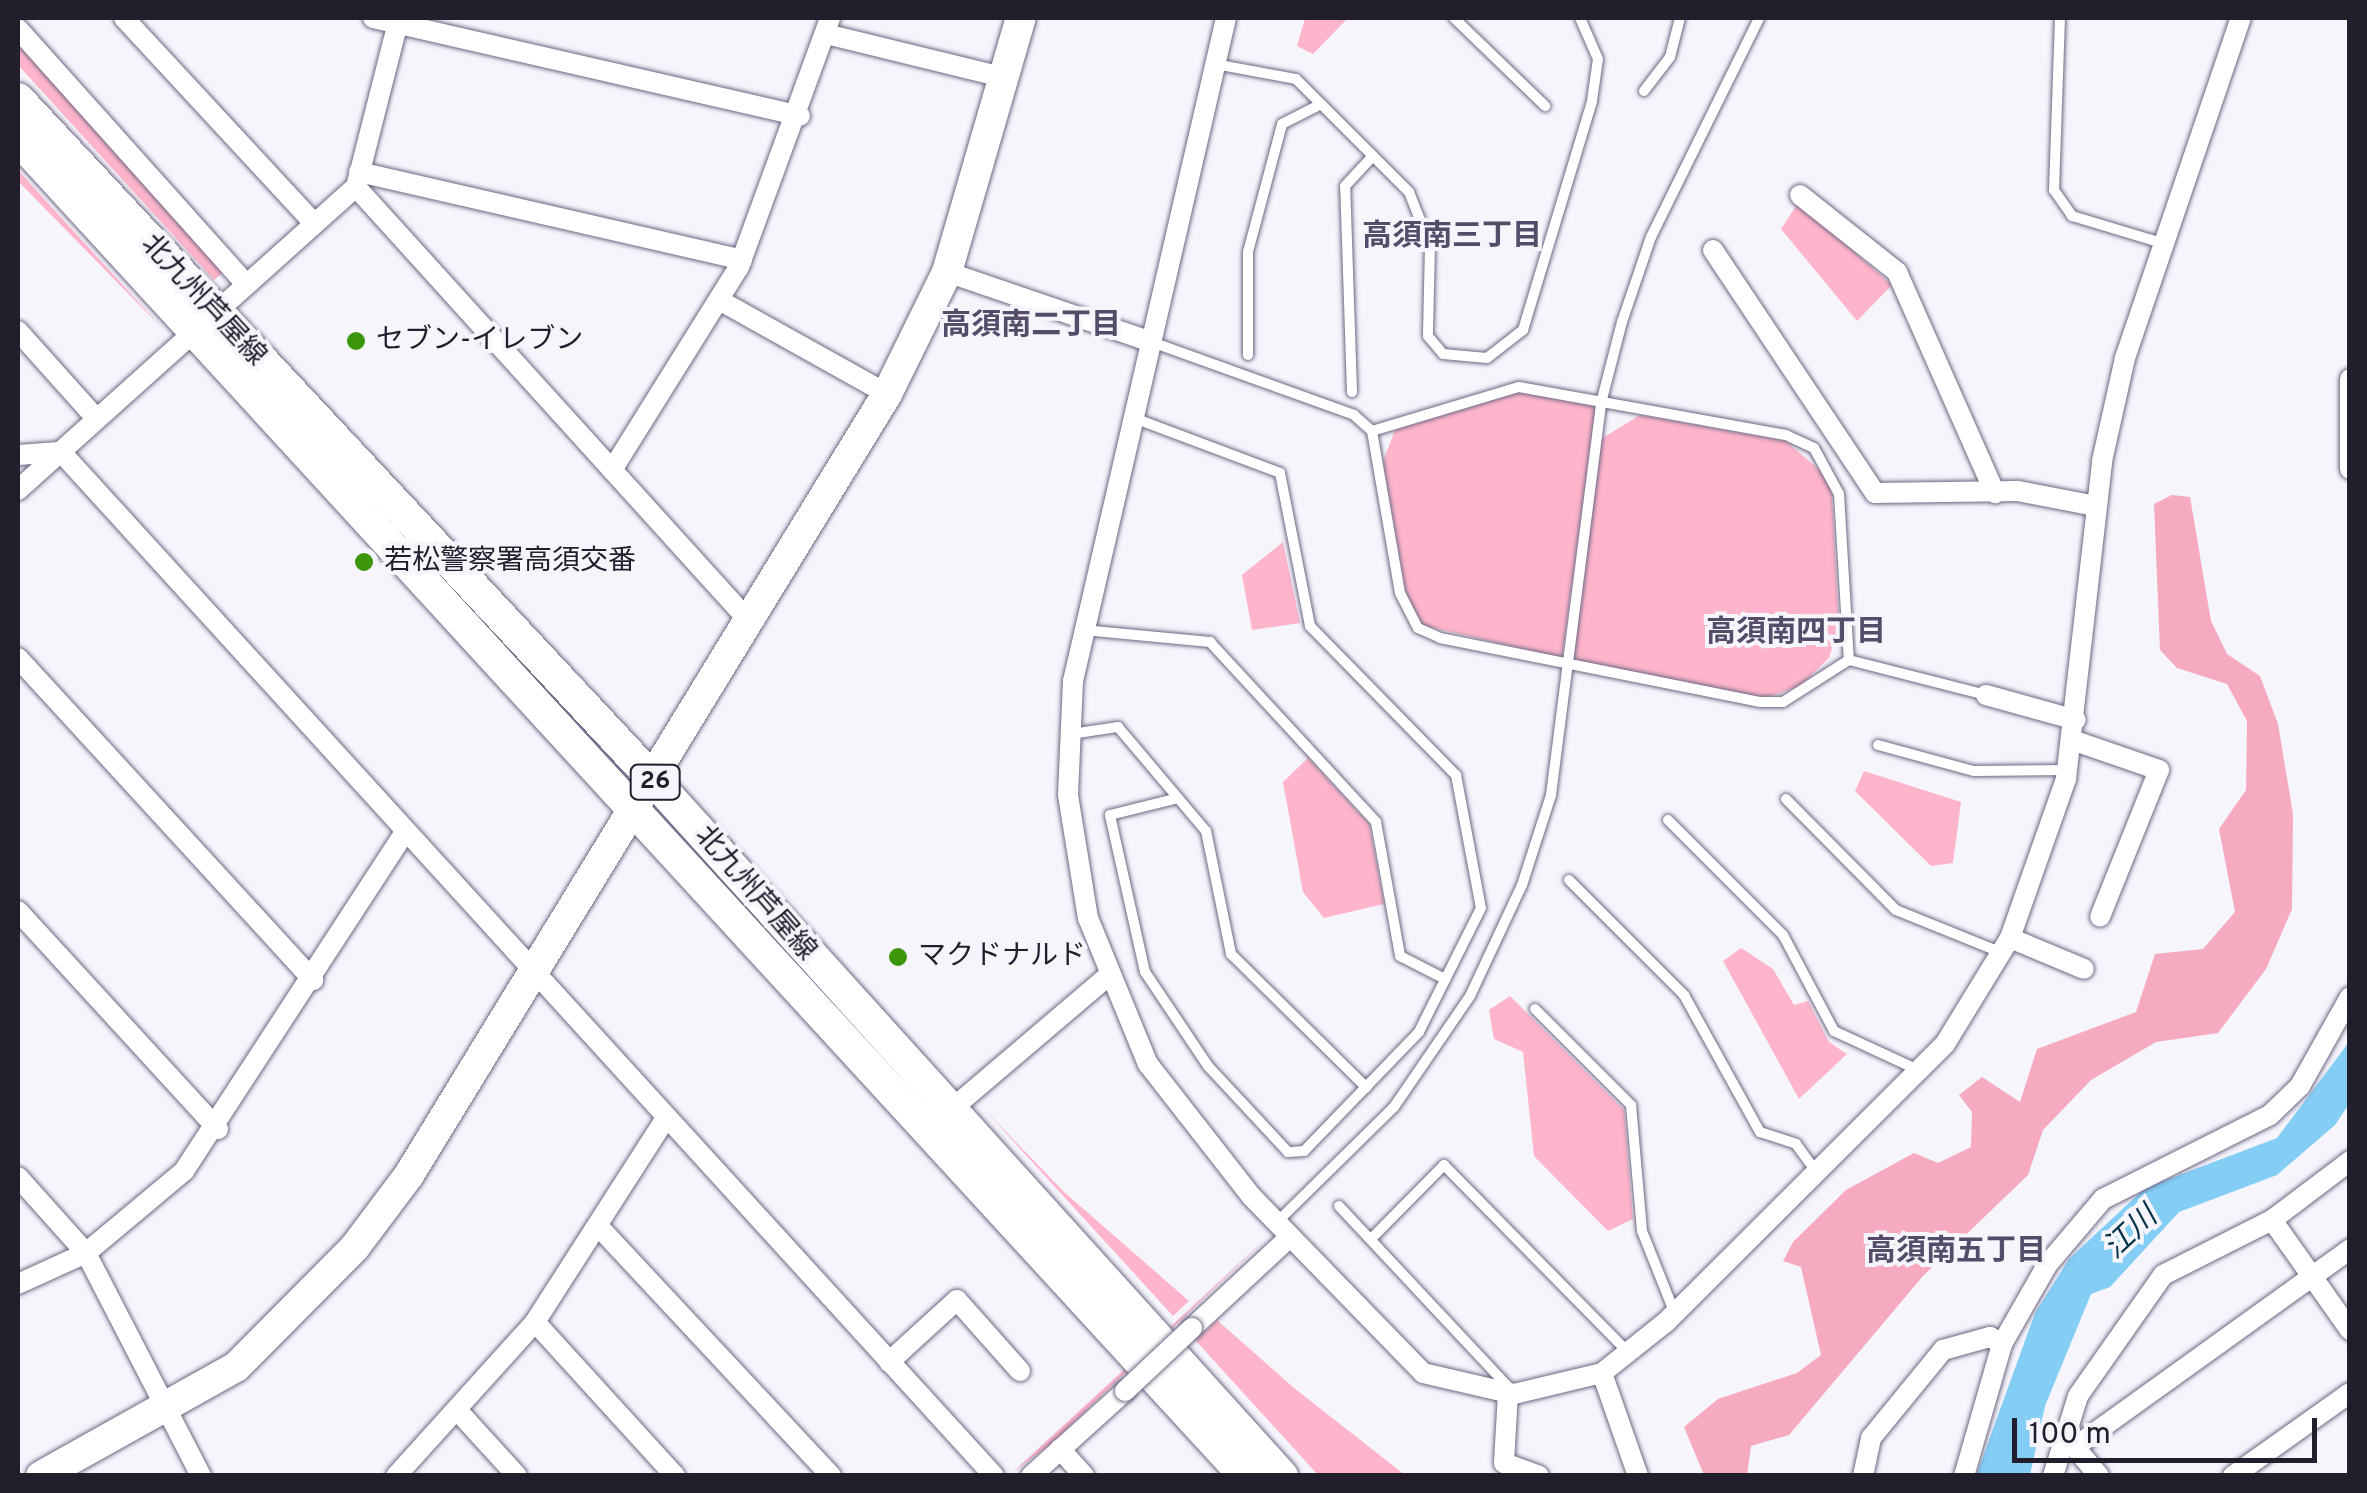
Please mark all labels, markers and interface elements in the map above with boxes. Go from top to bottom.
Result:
district label: 高須南三丁目 [1362,220,1542,256]
street label: 北九州芦屋線 [133,228,273,374]
district label: 高須南二丁目 [941,309,1121,345]
place label: セブン-イレブン [376,324,583,358]
marker: セブン-イレブン [345,330,367,352]
place label: 若松警察署高須交番 [384,545,636,579]
marker: 若松警察署高須交番 [353,551,375,573]
district label: 高須南四丁目 [1706,616,1886,652]
road number: 26 [628,762,682,802]
street label: 北九州芦屋線 [687,820,823,968]
place label: マクドナルド [918,940,1086,974]
marker: マクドナルド [887,946,909,968]
water label: 江川 [2098,1200,2166,1268]
district label: 高須南五丁目 [1866,1235,2046,1271]
scale bar [2017,1398,2322,1460]
text: 100 m [2029,1417,2111,1454]

